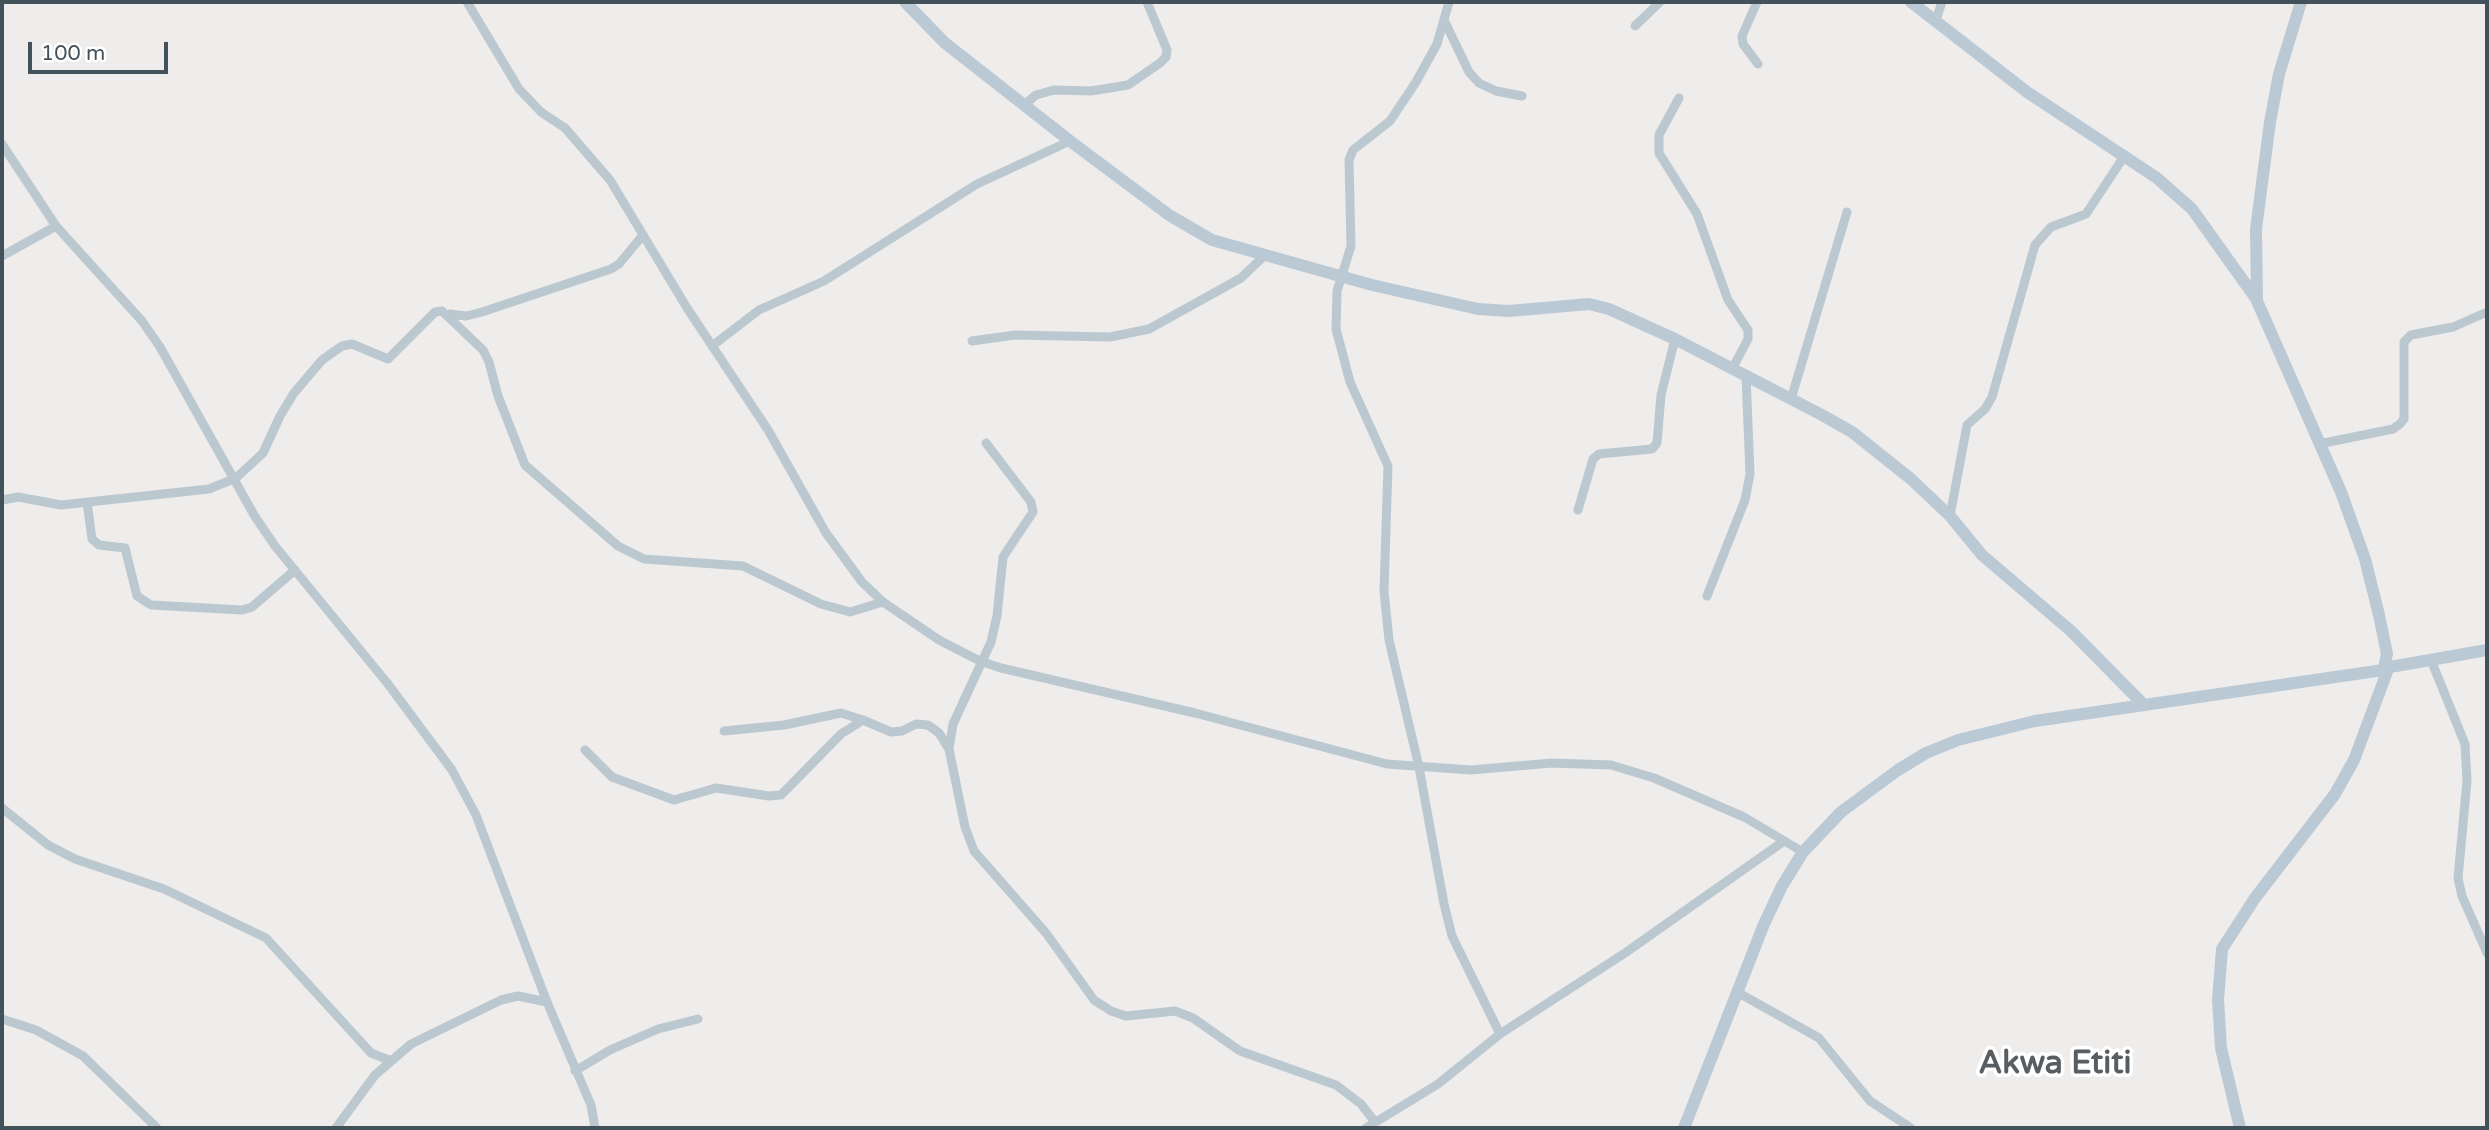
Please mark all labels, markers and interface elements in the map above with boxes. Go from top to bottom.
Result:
scale bar [32,28,172,72]
text: 100 m [41,41,105,66]
district label: Akwa Etiti [1979,1046,2131,1084]

